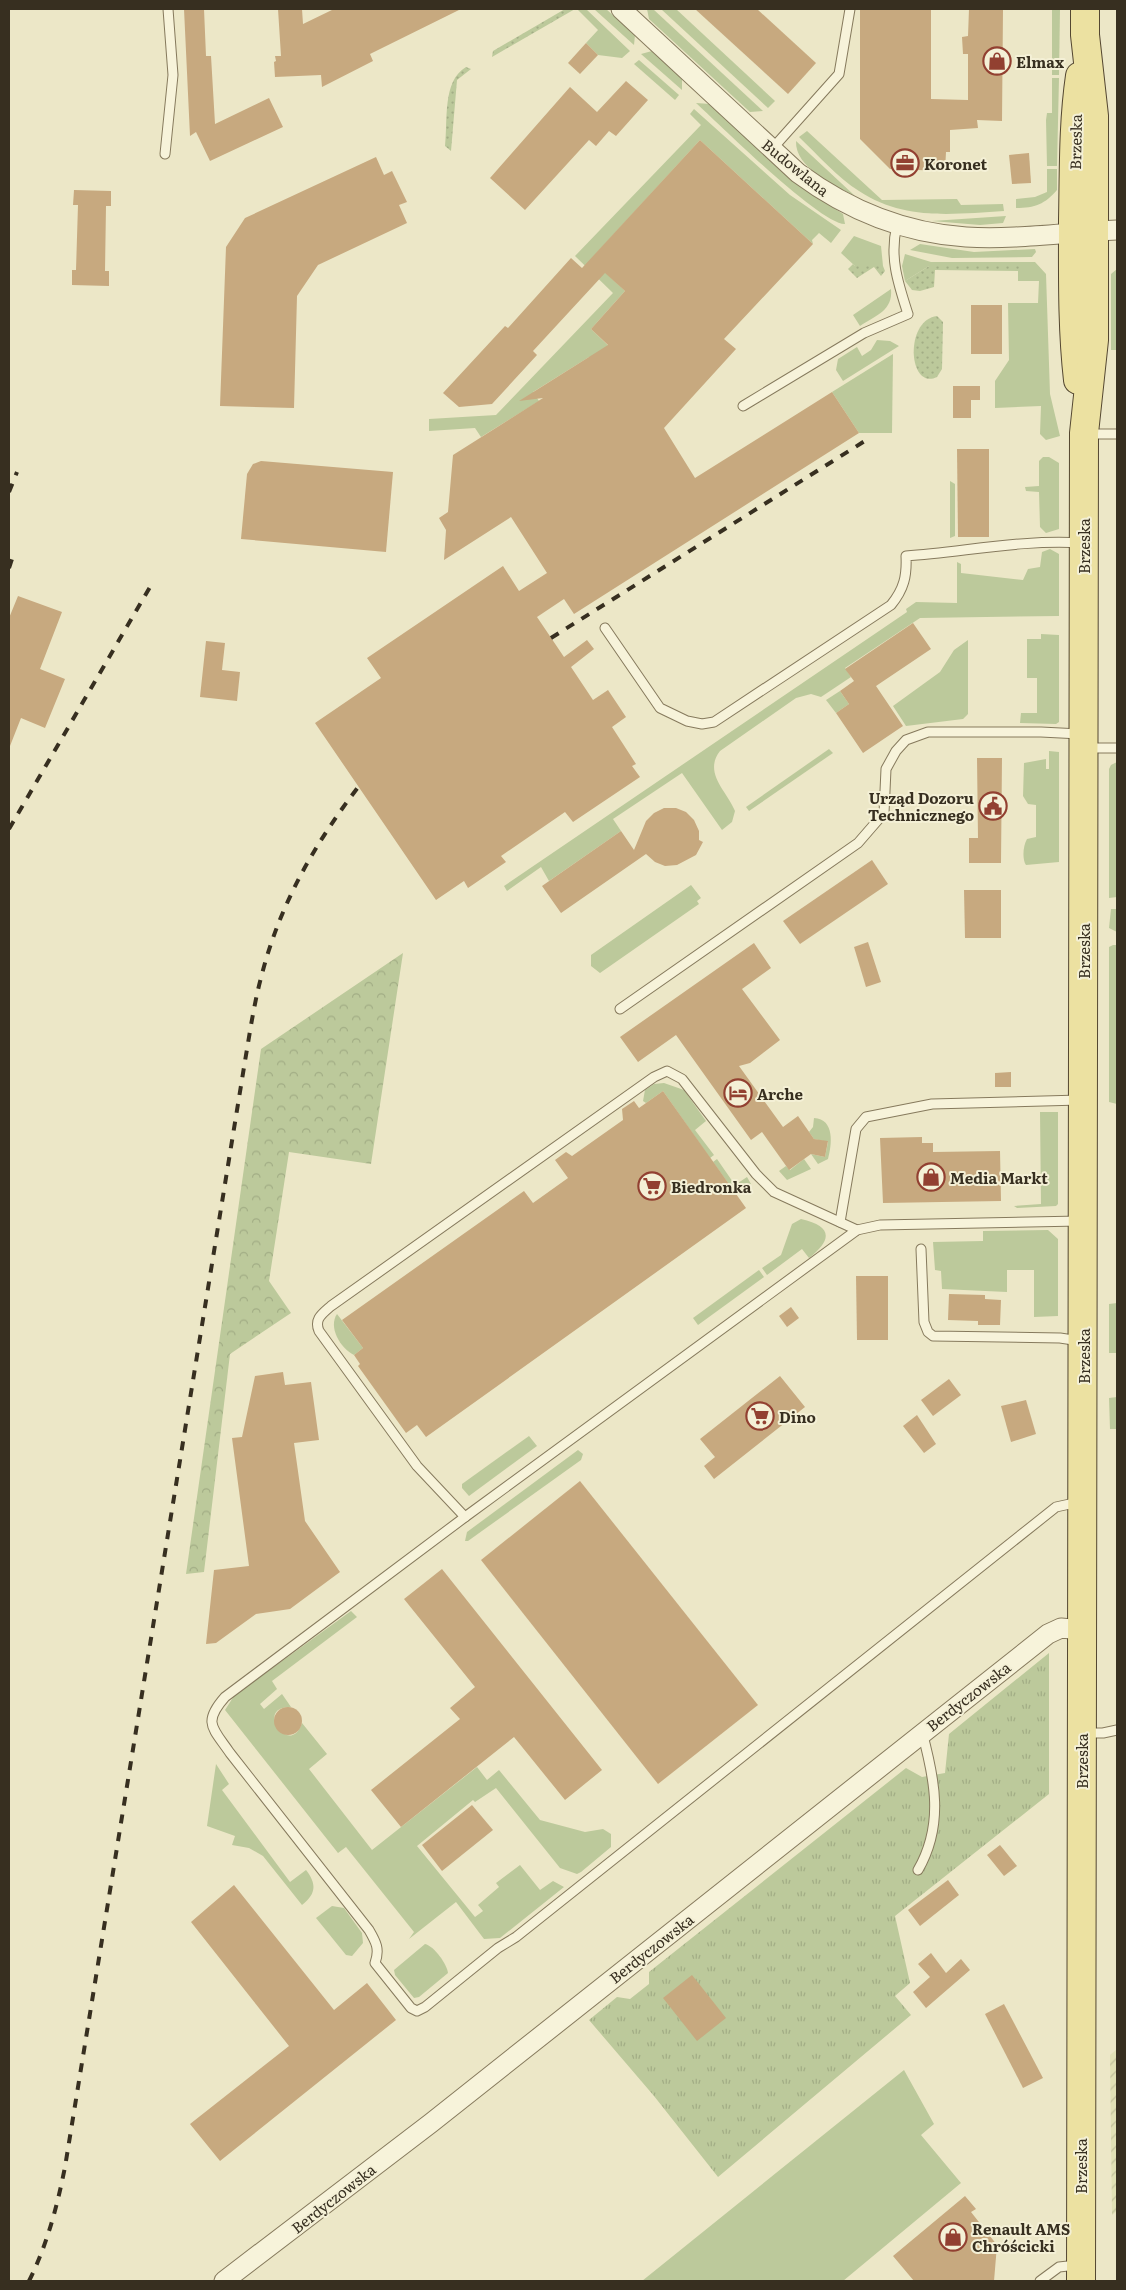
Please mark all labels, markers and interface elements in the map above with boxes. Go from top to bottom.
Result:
shop icon: Elmax [982,46,1012,76]
place label: Elmax [1016,50,1064,73]
street label: Brzeska [1063,113,1087,170]
street label: Budowlana [757,133,835,202]
office icon: Koronet [890,148,920,178]
place label: Koronet [924,152,988,175]
street label: Brzeska [1072,517,1095,574]
place label: Urząd Dozoru Technicznego [868,786,974,826]
public building icon: Urząd Dozoru Technicznego [978,791,1008,821]
street label: Brzeska [1072,922,1095,979]
hotel icon: Arche [723,1078,753,1108]
place label: Arche [757,1082,803,1105]
shop icon: Media Markt [916,1162,946,1192]
place label: Media Markt [950,1166,1048,1189]
supermarket icon: Biedronka [637,1171,667,1201]
place label: Biedronka [671,1175,752,1198]
street label: Brzeska [1072,1327,1095,1384]
supermarket icon: Dino [745,1401,775,1431]
place label: Dino [779,1405,816,1428]
street label: Berdyczowska [921,1655,1016,1736]
street label: Brzeska [1070,1732,1093,1789]
street label: Berdyczowska [604,1907,699,1988]
street label: Brzeska [1069,2137,1092,2194]
street label: Berdyczowska [286,2157,381,2238]
place label: Renault AMS Chróścicki [972,2217,1070,2257]
shop icon: Renault AMS Chróścicki [938,2222,968,2252]

